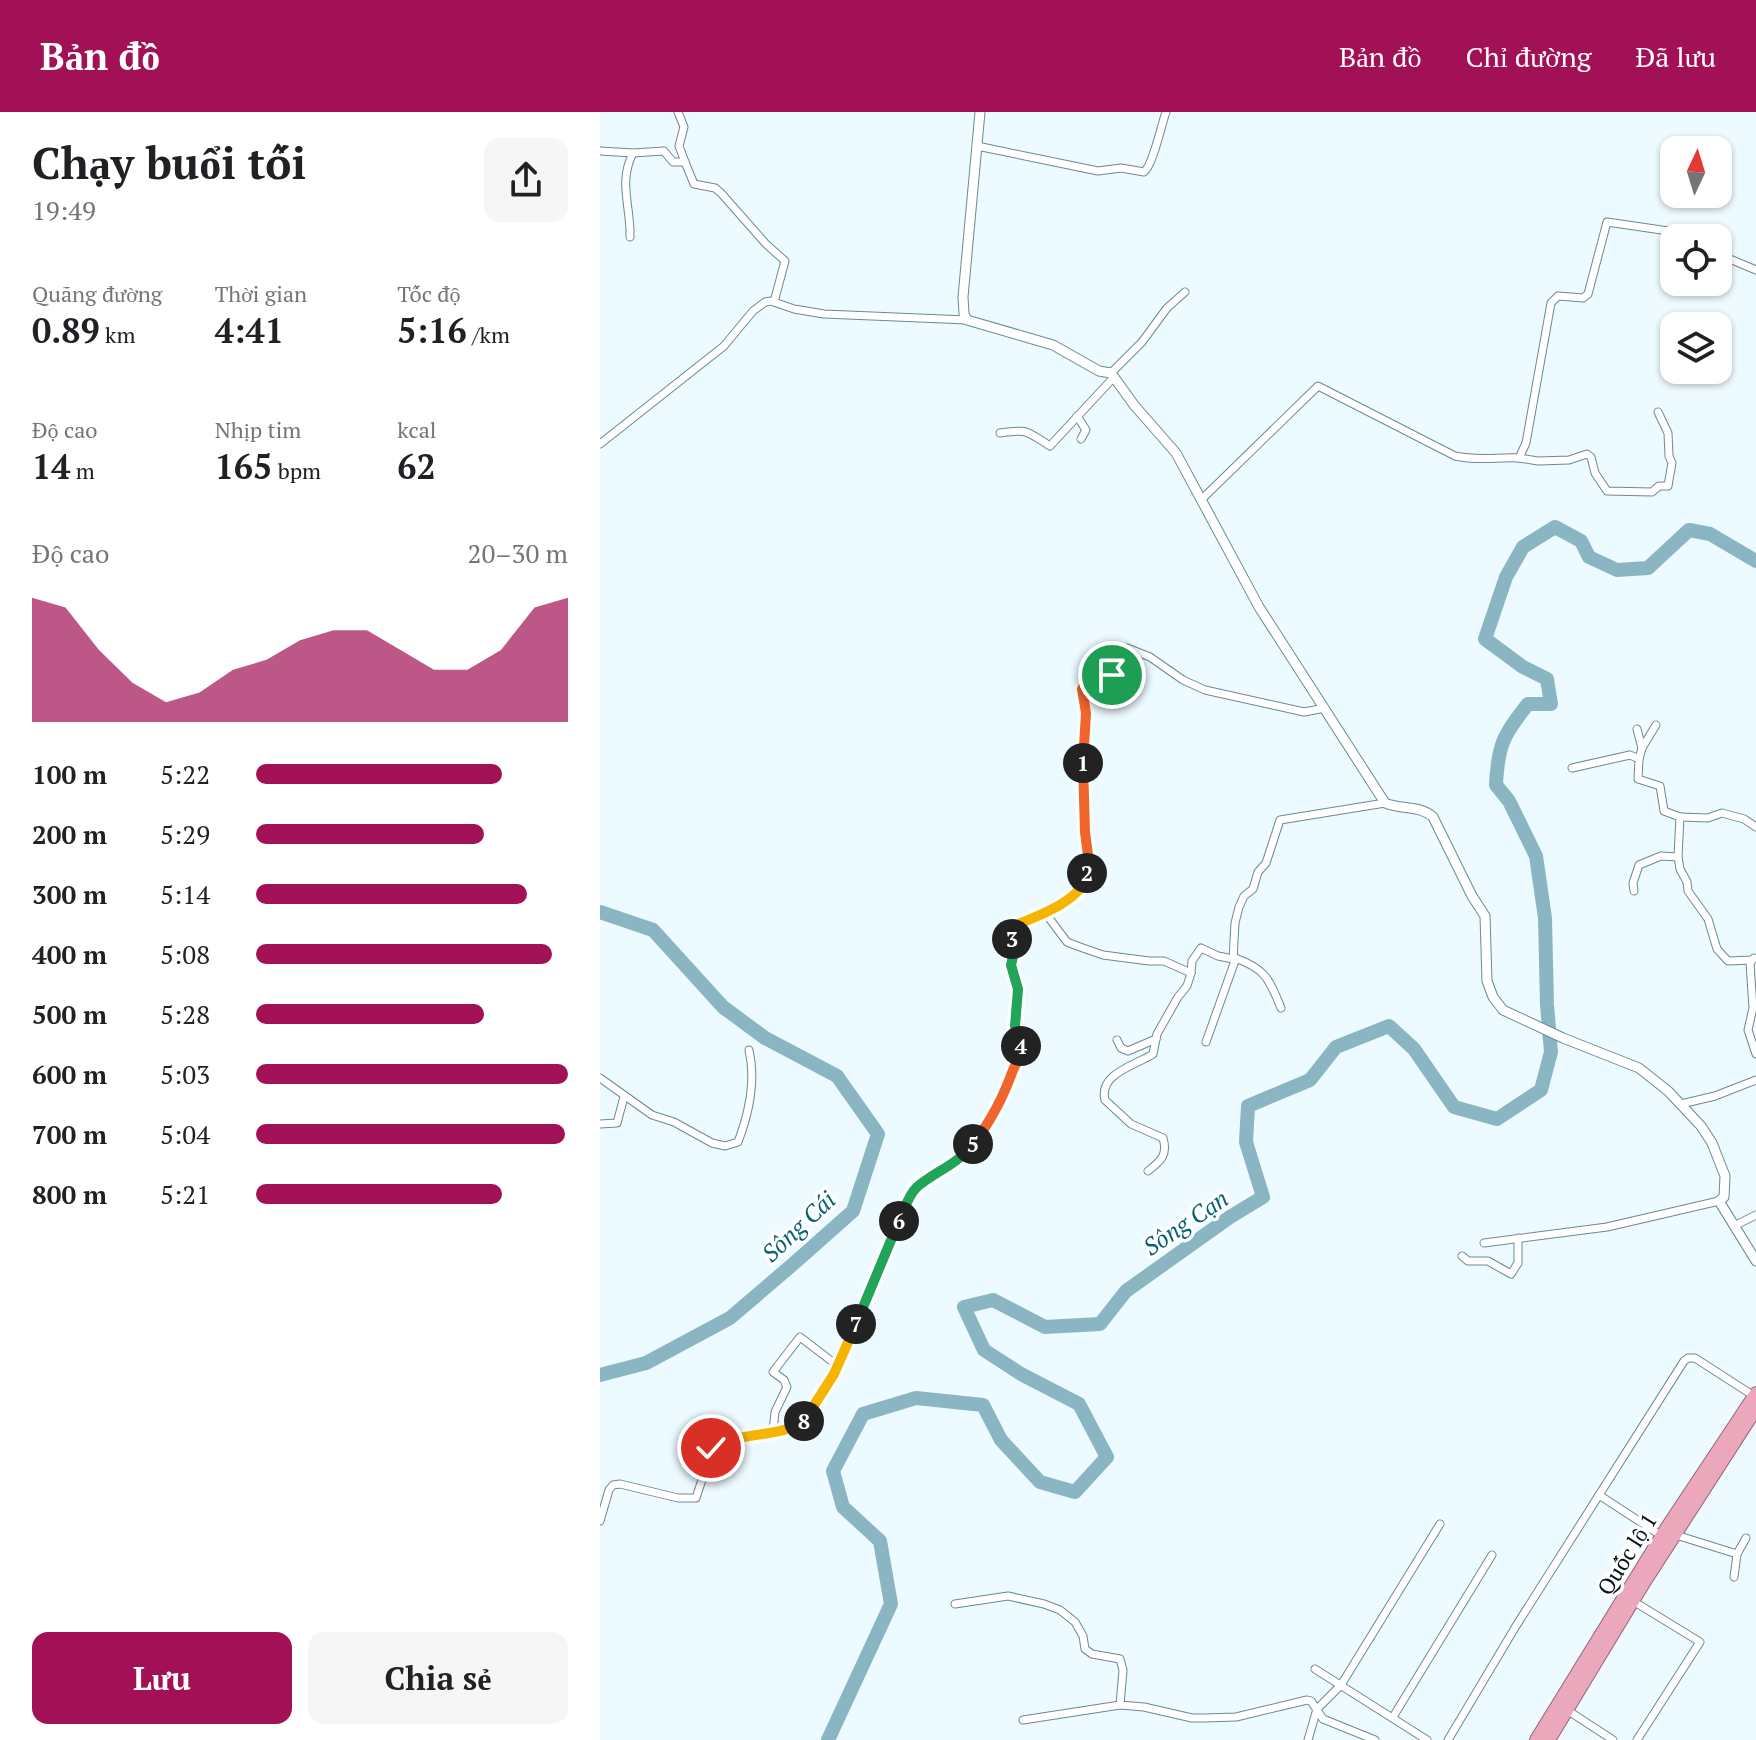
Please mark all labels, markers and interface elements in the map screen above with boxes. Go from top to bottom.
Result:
text: Bản đồ [40,31,160,81]
text: Bản đồ [1339,38,1422,75]
text: Chỉ đường [1466,38,1592,75]
text: Đã lưu [1636,38,1716,75]
text: Chạy buổi tối [32,133,306,192]
north arrow [1660,136,1732,208]
map controls [1660,136,1732,384]
button: share [484,138,568,222]
text: 19:49 [32,193,96,227]
button: locate [1660,224,1732,296]
text: Quãng đường [32,279,162,308]
text: Thời gian [215,279,307,308]
text: Tốc độ [397,279,461,308]
text: 0.89 [32,308,100,353]
text: 4:41 [215,308,284,353]
text: 5:16 [397,308,467,353]
button: layers [1660,312,1732,384]
text: km [100,320,135,349]
text: /km [467,320,510,349]
text: Độ cao [32,415,97,444]
text: Nhịp tim [215,415,301,444]
text: kcal [397,415,436,444]
text: 14 [32,444,70,489]
text: 165 [215,444,272,489]
text: 62 [397,444,436,489]
text: m [70,456,95,485]
text: bpm [272,456,321,485]
text: Độ cao [32,536,109,570]
text: 20–30 m [468,536,568,570]
pin [1078,641,1146,709]
icon: arrive [1090,653,1134,697]
pin: 1 [1063,743,1103,783]
text: 1 [1077,748,1089,777]
text: 100 m [32,757,107,791]
text: 5:22 [160,757,210,791]
text: 200 m [32,817,107,851]
text: 5:29 [160,817,210,851]
pin: 2 [1067,853,1107,893]
text: 2 [1081,858,1093,887]
text: 300 m [32,877,107,911]
text: 5:14 [160,877,210,911]
pin: 3 [992,919,1032,959]
text: 3 [1006,924,1018,953]
text: 400 m [32,937,107,971]
text: 5:08 [160,937,210,971]
text: 500 m [32,997,107,1031]
text: 5:28 [160,997,210,1031]
pin: 4 [1001,1026,1041,1066]
text: 4 [1015,1031,1027,1060]
text: 600 m [32,1057,107,1091]
text: 5:03 [160,1057,210,1091]
text: 700 m [32,1117,107,1151]
text: 5:04 [160,1117,210,1151]
pin: 5 [953,1124,993,1164]
text: 5 [967,1129,979,1158]
text: 800 m [32,1177,107,1211]
text: 5:21 [160,1177,210,1211]
water label: Sông Cạn [1137,1182,1234,1262]
water label: Sông Cái [754,1184,842,1269]
pin: 6 [879,1201,919,1241]
text: 6 [893,1206,905,1235]
pin: 7 [836,1304,876,1344]
text: 7 [850,1309,862,1338]
pin: 8 [784,1401,824,1441]
text: 8 [798,1406,810,1435]
pin [677,1414,745,1482]
icon: check [689,1426,733,1470]
street label: Quốc lộ 1 [1590,1507,1663,1600]
button: Lưu [32,1632,292,1724]
button: Chia sẻ [308,1632,568,1724]

